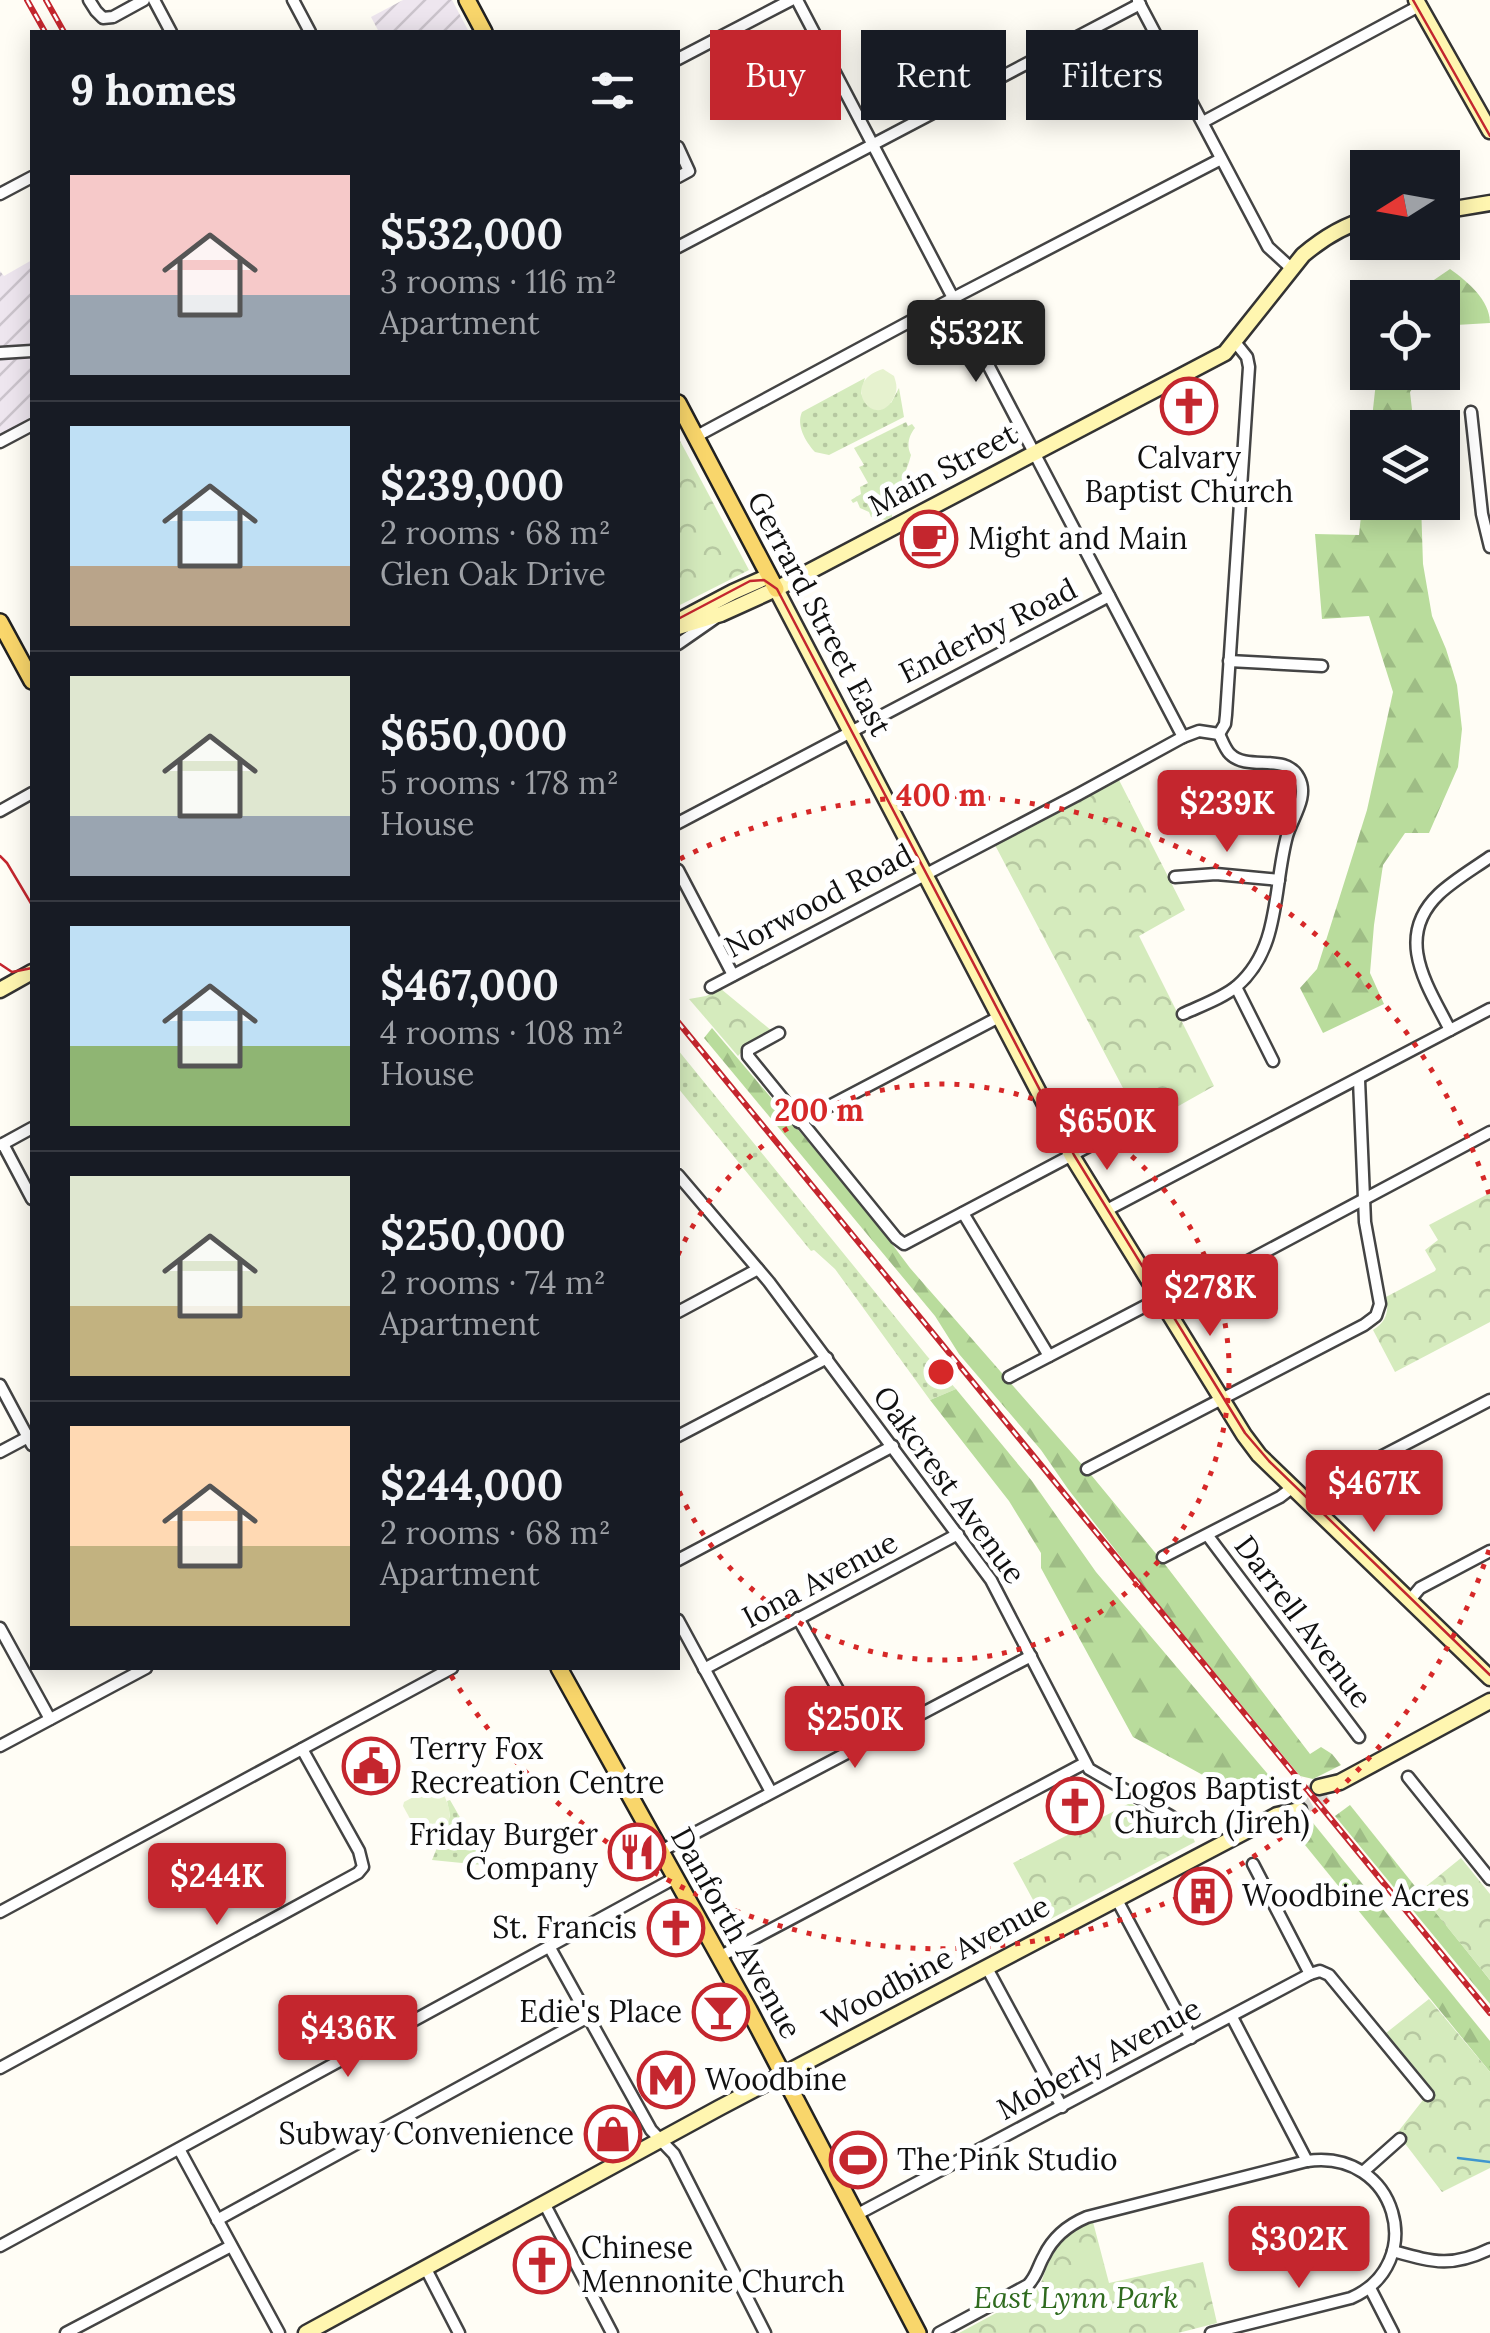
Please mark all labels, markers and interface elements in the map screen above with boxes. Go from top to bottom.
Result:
chip: Buy [710,30,841,120]
chip: Rent [861,30,1006,120]
chip: Filters [1026,30,1198,120]
text: 9 homes [70,63,237,117]
icon: filters [585,63,640,118]
north arrow [1350,150,1460,260]
map controls [1350,150,1460,520]
text: $532,000 [380,207,563,261]
icon: home [150,215,270,335]
text: 3 rooms · 116 m² [380,261,617,302]
button: locate [1350,280,1460,390]
pin: $532K [906,300,1046,385]
text: Apartment [380,302,540,343]
text: $532K [929,312,1023,353]
church icon: Calvary Baptist Church [1159,376,1219,436]
button: layers [1350,410,1460,520]
street label: Main Street [862,414,1024,524]
place label: Calvary Baptist Church [1084,438,1294,510]
text: $239,000 [380,458,564,512]
icon: home [150,466,270,586]
street label: Gerrard Street East [739,485,901,743]
cafe icon: Might and Main [899,509,959,569]
text: 2 rooms · 68 m² [380,512,611,553]
place label: Might and Main [968,519,1188,558]
text: Glen Oak Drive [380,553,606,594]
street label: Enderby Road [892,569,1083,692]
text: $650,000 [380,708,568,762]
icon: home [150,716,270,836]
text: 5 rooms · 178 m² [380,762,619,803]
pin: $239K [1157,770,1297,855]
text: 400 m [896,776,986,814]
text: $239K [1179,782,1275,823]
text: House [380,803,474,844]
street label: Norwood Road [718,835,919,966]
text: $467,000 [380,958,559,1012]
icon: home [150,966,270,1086]
text: 4 rooms · 108 m² [380,1012,624,1053]
text: House [380,1053,474,1094]
pin: $650K [1037,1088,1177,1173]
text: 200 m [774,1091,864,1129]
text: $650K [1058,1100,1156,1141]
text: $250,000 [380,1208,566,1262]
icon: home [150,1216,270,1336]
pin: $278K [1140,1254,1280,1339]
text: 2 rooms · 74 m² [380,1262,606,1303]
text: $278K [1164,1266,1256,1307]
text: Apartment [380,1303,540,1344]
centre of rings [923,1354,959,1390]
street label: Oakcrest Avenue [865,1378,1034,1591]
pin: $467K [1304,1450,1444,1535]
text: $244,000 [380,1458,563,1512]
text: $467K [1328,1462,1420,1503]
icon: home [150,1466,270,1586]
text: 2 rooms · 68 m² [380,1512,611,1553]
street label: Iona Avenue [735,1522,904,1636]
street label: Darrell Avenue [1227,1528,1381,1715]
text: Apartment [380,1553,540,1594]
pin: $250K [785,1686,925,1771]
text: $250K [807,1698,903,1739]
place label: Terry Fox Recreation Centre [410,1729,664,1801]
public building icon: Terry Fox Recreation Centre [341,1736,401,1796]
place label: Logos Baptist Church (Jireh) [1114,1769,1310,1842]
church icon: Logos Baptist Church (Jireh) [1045,1776,1105,1836]
place label: Friday Burger Company [409,1815,598,1888]
street label: Danforth Avenue [663,1820,811,2045]
restaurant icon: Friday Burger Company [607,1822,667,1882]
pin: $244K [147,1843,287,1928]
text: $244K [170,1855,264,1896]
building icon: Woodbine Acres [1173,1866,1233,1926]
place label: Woodbine Acres [1242,1876,1470,1914]
street label: Woodbine Avenue [815,1886,1056,2038]
church icon: St. Francis [646,1898,706,1958]
place label: St. Francis [492,1908,637,1946]
bar icon: Edie's Place [691,1982,751,2042]
street label: Moberly Avenue [990,1989,1207,2129]
place label: Edie's Place [519,1992,682,2030]
pin: $436K [278,1995,418,2080]
text: $436K [300,2007,396,2048]
metro station icon: Woodbine [636,2050,696,2110]
place label: Woodbine [705,2060,847,2098]
shop icon: Subway Convenience [583,2104,643,2164]
place label: Subway Convenience [279,2114,574,2153]
sports icon: The Pink Studio [828,2130,888,2190]
place label: The Pink Studio [897,2140,1117,2178]
pin: $302K [1229,2206,1369,2291]
text: $302K [1251,2218,1347,2259]
place label: Chinese Mennonite Church [581,2228,845,2300]
church icon: Chinese Mennonite Church [512,2235,572,2295]
park label: East Lynn Park [973,2278,1179,2316]

